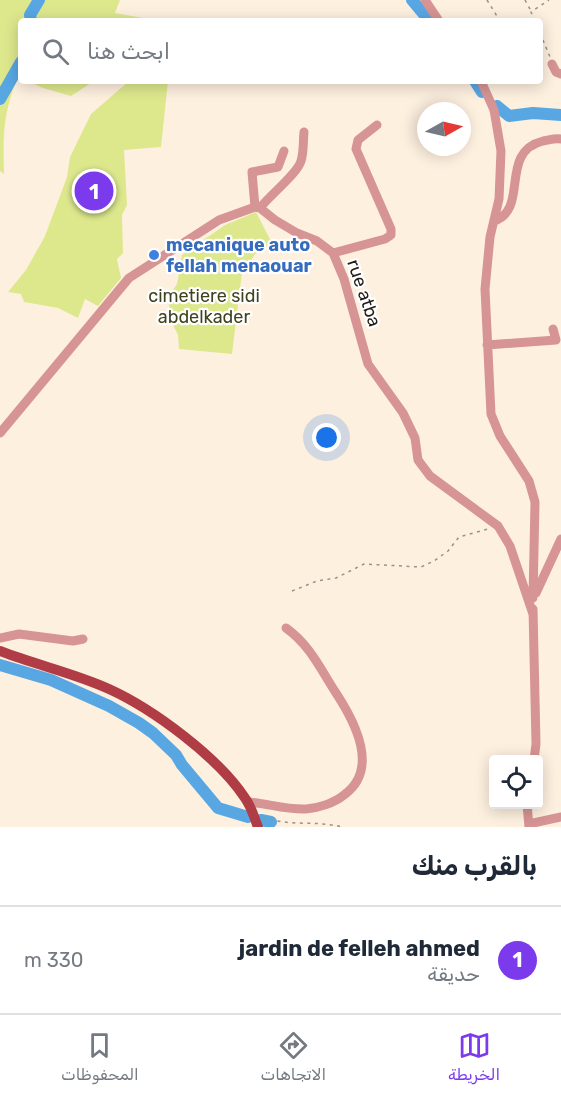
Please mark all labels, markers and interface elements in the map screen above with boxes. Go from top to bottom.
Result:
search box [18,18,543,84]
icon: search [39,35,72,68]
text: ابحث هنا [87,38,170,65]
north arrow [417,102,471,156]
pin: 1 [74,168,113,213]
place label: mecanique auto fellah menaouar [166,234,312,277]
marker: mecanique auto fellah menaouar [147,248,161,262]
street label: rue atba [342,256,386,330]
park label: cimetiere sidi abdelkader [148,285,260,328]
your location [312,423,341,452]
map controls [489,755,543,809]
button: locate [489,755,543,809]
text: بالقرب منك [412,851,537,882]
text: jardin de felleh ahmed [239,935,480,962]
text: 330 m [24,948,83,972]
text: 1 [513,948,522,972]
text: حديقة [427,962,480,986]
tab: المحفوظات [61,1029,139,1084]
tab: الاتجاهات [261,1029,326,1084]
tab: الخريطة [448,1029,500,1084]

